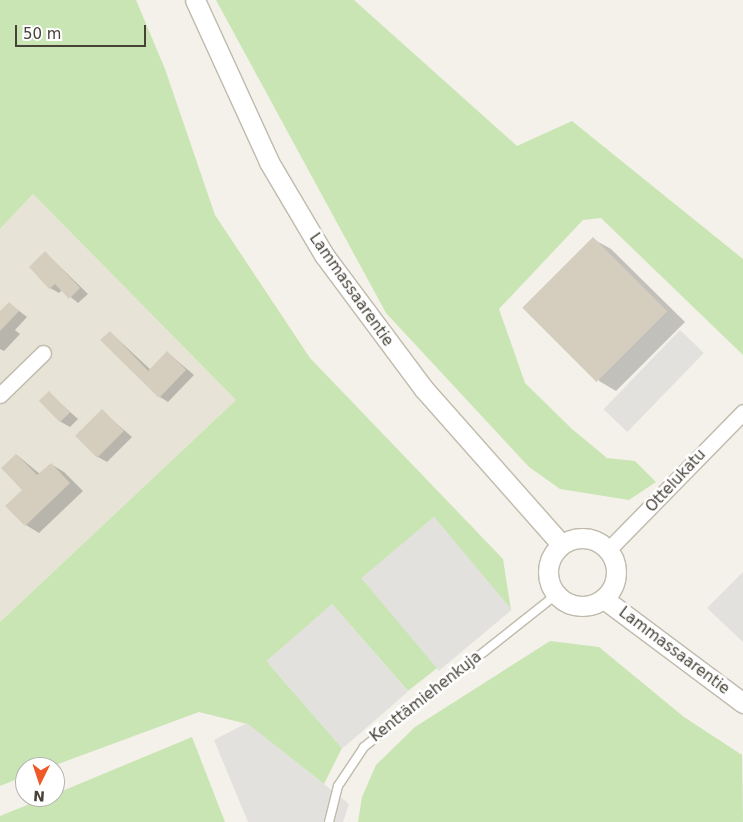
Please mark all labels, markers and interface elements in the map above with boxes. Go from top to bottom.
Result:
scale bar [18,15,149,47]
text: 50 m [23,25,61,43]
street label: Lammassaarentie [305,230,397,350]
street label: Ottelukatu [642,446,710,516]
street label: Lammassaarentie [615,604,733,698]
street label: Kenttämiehenkuja [367,648,485,746]
north arrow [15,757,65,807]
text: N [33,788,45,804]

